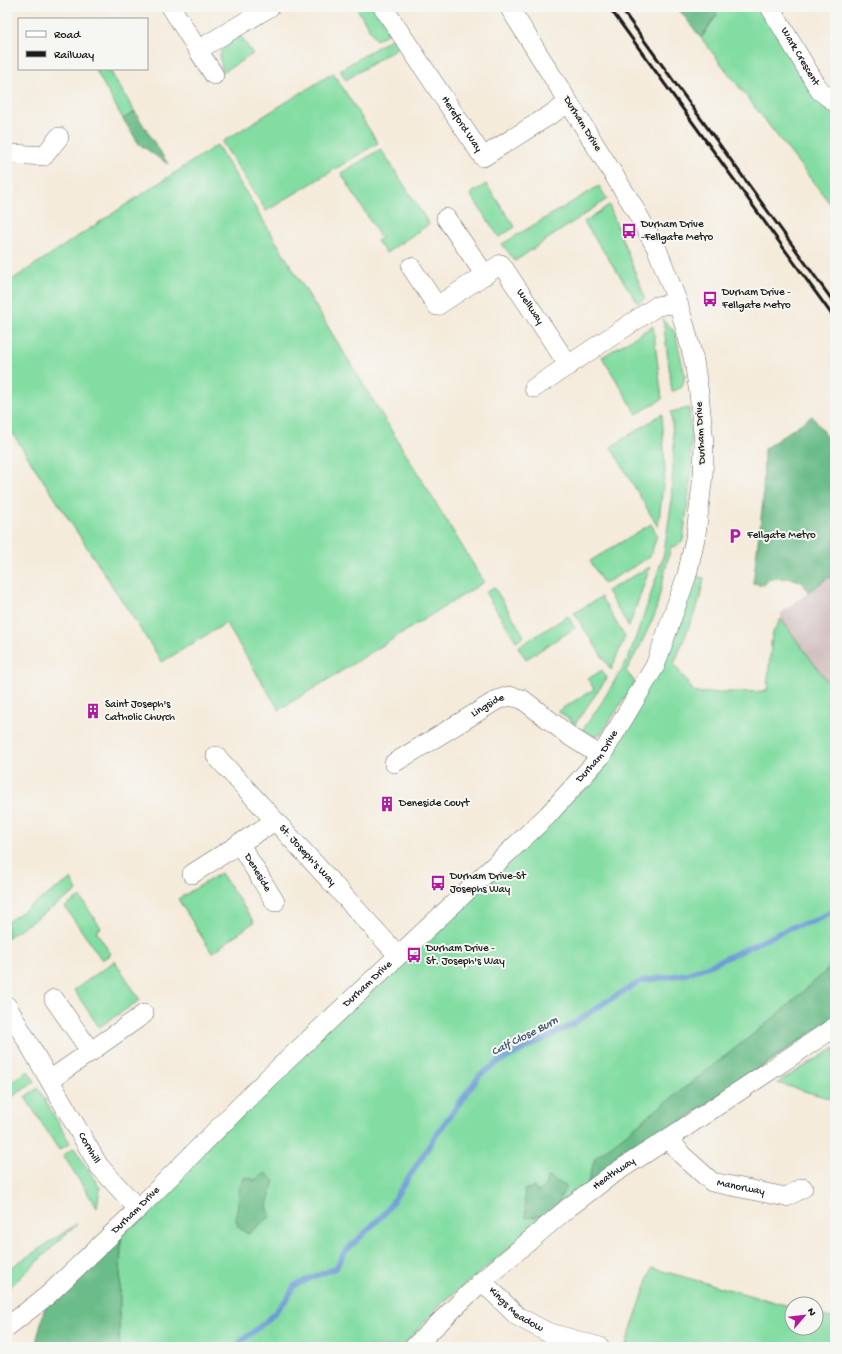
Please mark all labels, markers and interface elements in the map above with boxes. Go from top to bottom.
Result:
legend [18,18,148,70]
street label: Wark Crescent [778,26,822,89]
text: Road [54,29,81,43]
text: Railway [54,49,94,63]
street label: Durham Drive [560,93,604,154]
street label: Hereford Way [438,94,484,155]
place label: Durham Drive -Fellgate Metro [640,219,713,244]
bus stop icon: Durham Drive -Fellgate Metro [620,222,638,240]
street label: Wellway [514,287,546,327]
place label: Durham Drive - Fellgate Metro [721,287,791,312]
bus stop icon: Durham Drive - Fellgate Metro [701,290,719,308]
street label: Durham Drive [693,401,709,466]
parking icon: Fellgate Metro [726,527,744,545]
place label: Fellgate Metro [746,530,816,542]
street label: Lingside [469,692,506,720]
place label: Saint Joseph's Catholic Church [105,699,175,724]
building icon: Saint Joseph's Catholic Church [84,702,102,720]
street label: Durham Drive [573,728,621,786]
building icon: Deneside Court [378,795,396,813]
place label: Deneside Court [398,798,471,810]
street label: St. Joseph's Way [276,823,338,889]
street label: Deneside [241,851,274,894]
place label: Durham Drive-St Josephs Way [449,871,527,896]
bus stop icon: Durham Drive-St Josephs Way [429,874,447,892]
place label: Durham Drive - St. Joseph's Way [425,943,505,968]
bus stop icon: Durham Drive - St. Joseph's Way [405,946,423,964]
street label: Durham Drive [340,958,395,1011]
water label: Calf Close Burn [489,1014,561,1060]
street label: Cornhill [75,1130,103,1166]
street label: Heathway [591,1155,638,1193]
street label: Manorway [716,1177,766,1199]
street label: Durham Drive [109,1184,163,1237]
street label: Kings Meadow [486,1285,546,1335]
north arrow [784,1296,824,1336]
text: N [804,1306,818,1318]

